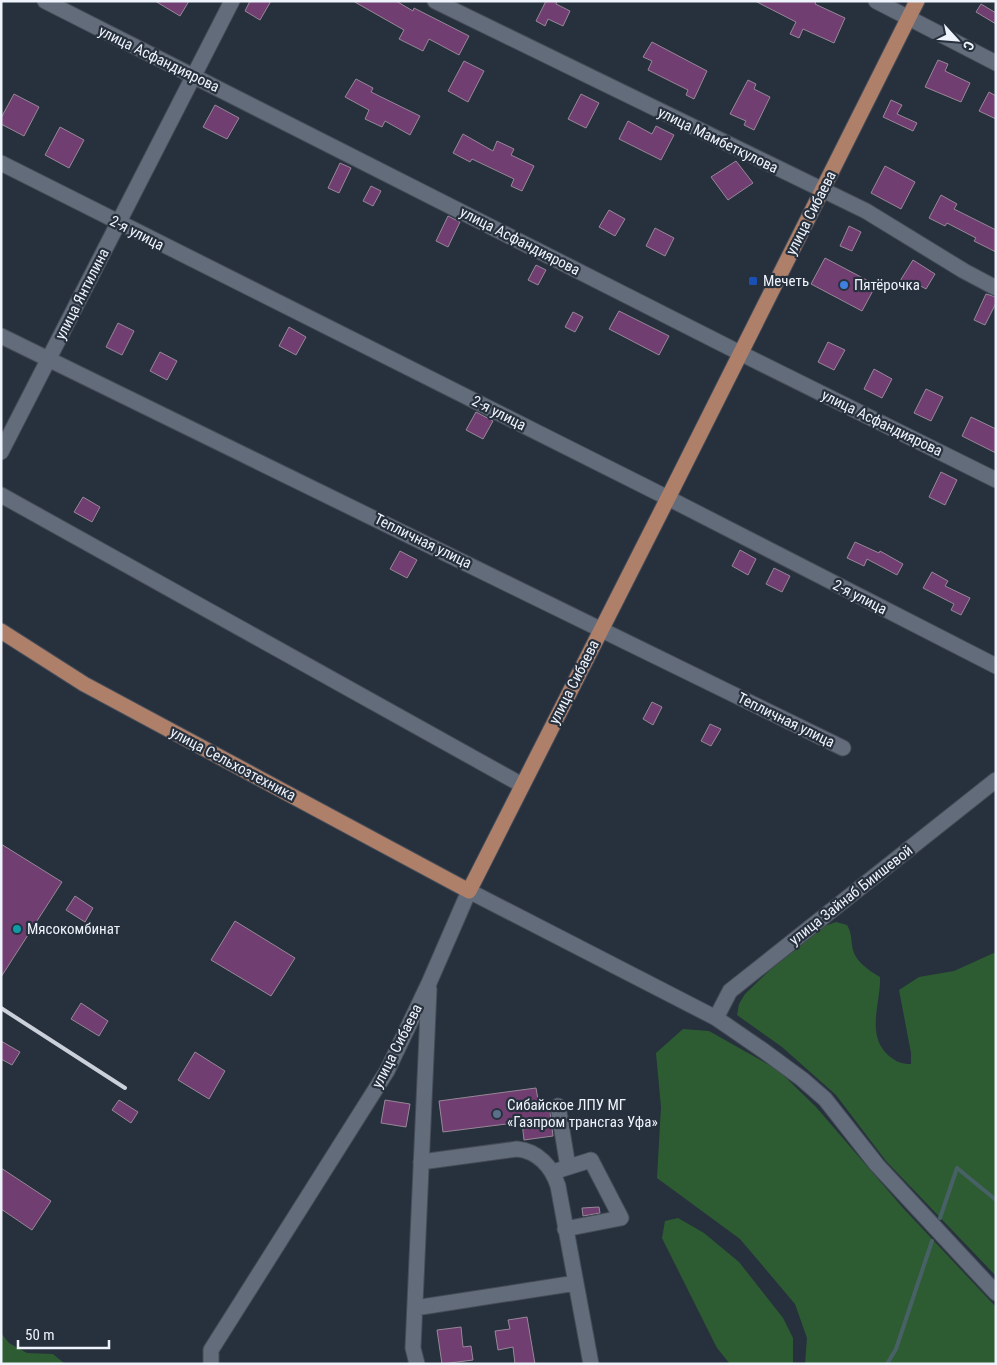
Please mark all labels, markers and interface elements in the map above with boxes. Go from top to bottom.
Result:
north arrow [932,15,982,65]
street label: улица Асфандиярова [96,22,222,96]
text: С [960,39,978,53]
street label: улица Мамбеткулова [655,103,781,177]
street label: улица Сибаева [782,168,840,258]
street label: улица Асфандиярова [457,203,583,279]
street label: 2-я улица [107,212,167,254]
street label: улица Янтилина [51,245,113,343]
place label: Мечеть [763,272,809,290]
marker: Мечеть [747,275,759,287]
place label: Пятёрочка [854,276,920,294]
marker: Пятёрочка [838,279,850,291]
street label: улица Асфандиярова [819,386,945,460]
street label: 2-я улица [469,392,529,434]
street label: Тепличная улица [371,510,475,572]
street label: 2-я улица [830,576,890,618]
street label: улица Сибаева [545,637,603,727]
street label: Тепличная улица [734,689,838,751]
street label: улица Сельхозтехника [167,723,299,805]
street label: улица Зайнаб Биишевой [786,841,916,949]
place label: Мясокомбинат [27,920,120,938]
marker: Мясокомбинат [11,923,23,935]
street label: улица Сибаева [368,1001,426,1091]
place label: Сибайское ЛПУ МГ «Газпром трансгаз Уфа» [507,1096,658,1131]
marker: Сибайское ЛПУ МГ «Газпром трансгаз Уфа» [491,1108,503,1120]
scale bar [18,1318,109,1350]
text: 50 m [25,1326,55,1344]

